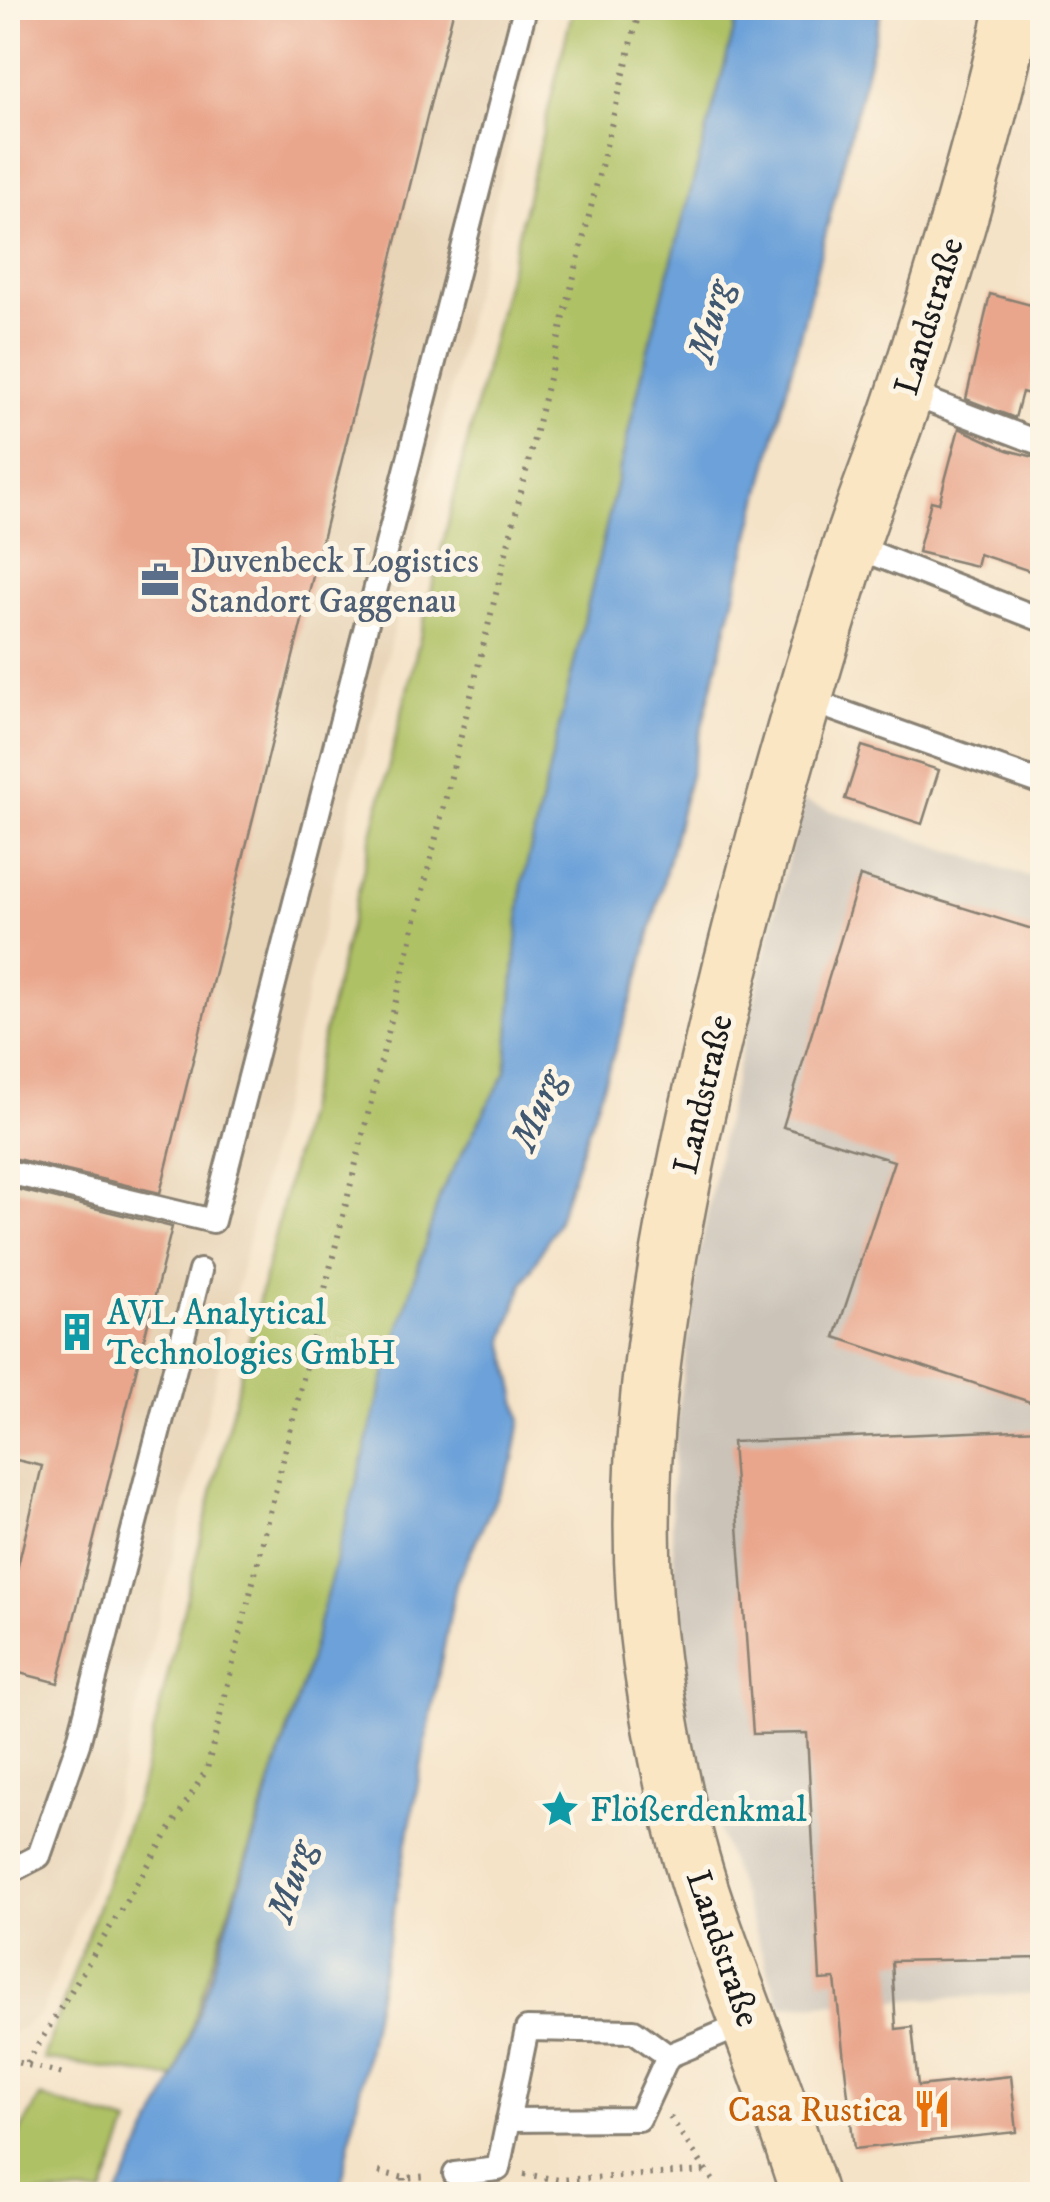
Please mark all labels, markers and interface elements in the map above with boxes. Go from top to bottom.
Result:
street label: Landstraße [885,233,975,401]
water label: Murg [677,274,745,370]
place label: Duvenbeck Logistics Standort Gaggenau [190,540,479,624]
office icon: Duvenbeck Logistics Standort Gaggenau [139,559,181,601]
street label: Landstraße [664,1010,744,1178]
water label: Murg [499,1062,576,1160]
place label: AVL Analytical Technologies GmbH [107,1292,396,1376]
building icon: AVL Analytical Technologies GmbH [56,1311,98,1353]
place icon: Flößerdenkmal [539,1788,581,1830]
place label: Flößerdenkmal [590,1789,807,1833]
water label: Murg [256,1833,328,1931]
street label: Landstraße [675,1865,769,2032]
restaurant icon: Casa Rustica [911,2088,953,2130]
place label: Casa Rustica [728,2089,902,2133]

